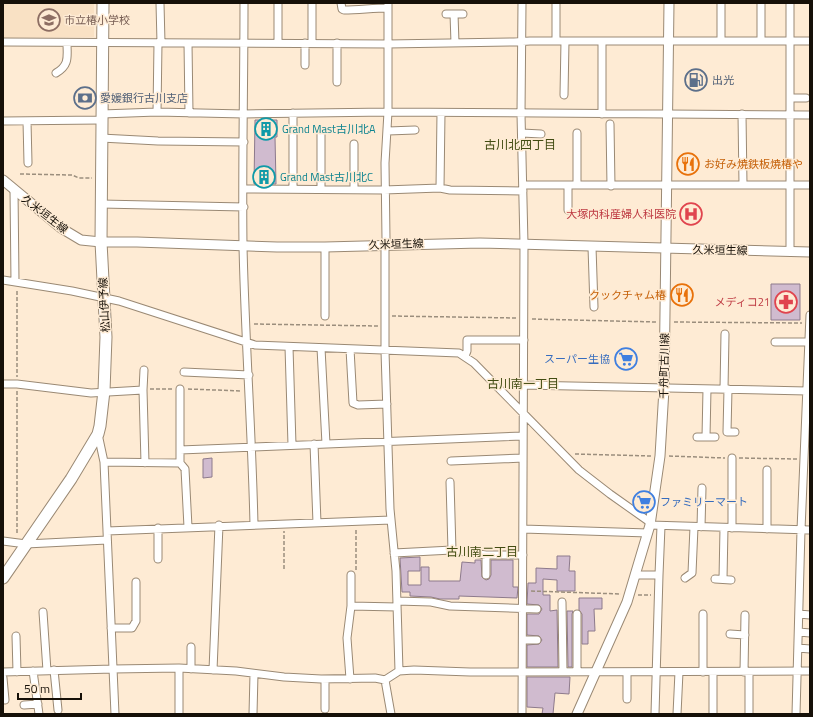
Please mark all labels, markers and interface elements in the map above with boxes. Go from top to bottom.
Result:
school or university icon: 市立椿小学校 [36,7,62,33]
place label: 市立椿小学校 [64,12,130,28]
fuel station icon: 出光 [683,67,709,93]
place label: 出光 [712,72,734,88]
bank icon: 愛媛銀行古川支店 [72,85,98,111]
place label: 愛媛銀行古川支店 [100,90,188,106]
building icon: Grand Mast古川北A [253,116,279,142]
place label: Grand Mast古川北A [282,121,376,137]
district label: 古川北四丁目 [484,135,556,154]
restaurant icon: お好み焼鉄板焼椿や [675,151,701,177]
place label: お好み焼鉄板焼椿や [704,156,803,172]
building icon: Grand Mast古川北C [251,164,277,190]
place label: Grand Mast古川北C [280,169,373,185]
street label: 久米垣生線 [18,191,72,237]
hospital icon: 大塚内科産婦人科医院 [678,201,704,227]
place label: 大塚内科産婦人科医院 [566,206,676,222]
street label: 久米垣生線 [368,235,424,253]
street label: 久米垣生線 [692,242,748,258]
street label: 松山伊予線 [95,277,113,333]
restaurant icon: クックチャム椿 [669,282,695,308]
place label: クックチャム椿 [589,287,666,303]
pharmacy icon: メディコ21 [773,289,799,315]
place label: メディコ21 [714,294,770,310]
street label: 千舟町古川線 [655,333,673,399]
supermarket icon: スーパー生協 [613,346,639,372]
place label: スーパー生協 [544,351,610,367]
district label: 古川南一丁目 [487,374,559,393]
supermarket icon: ファミリーマート [631,489,657,515]
place label: ファミリーマート [660,494,748,510]
district label: 古川南二丁目 [446,542,518,561]
scale bar [18,675,81,701]
text: 50 m [24,679,50,698]

